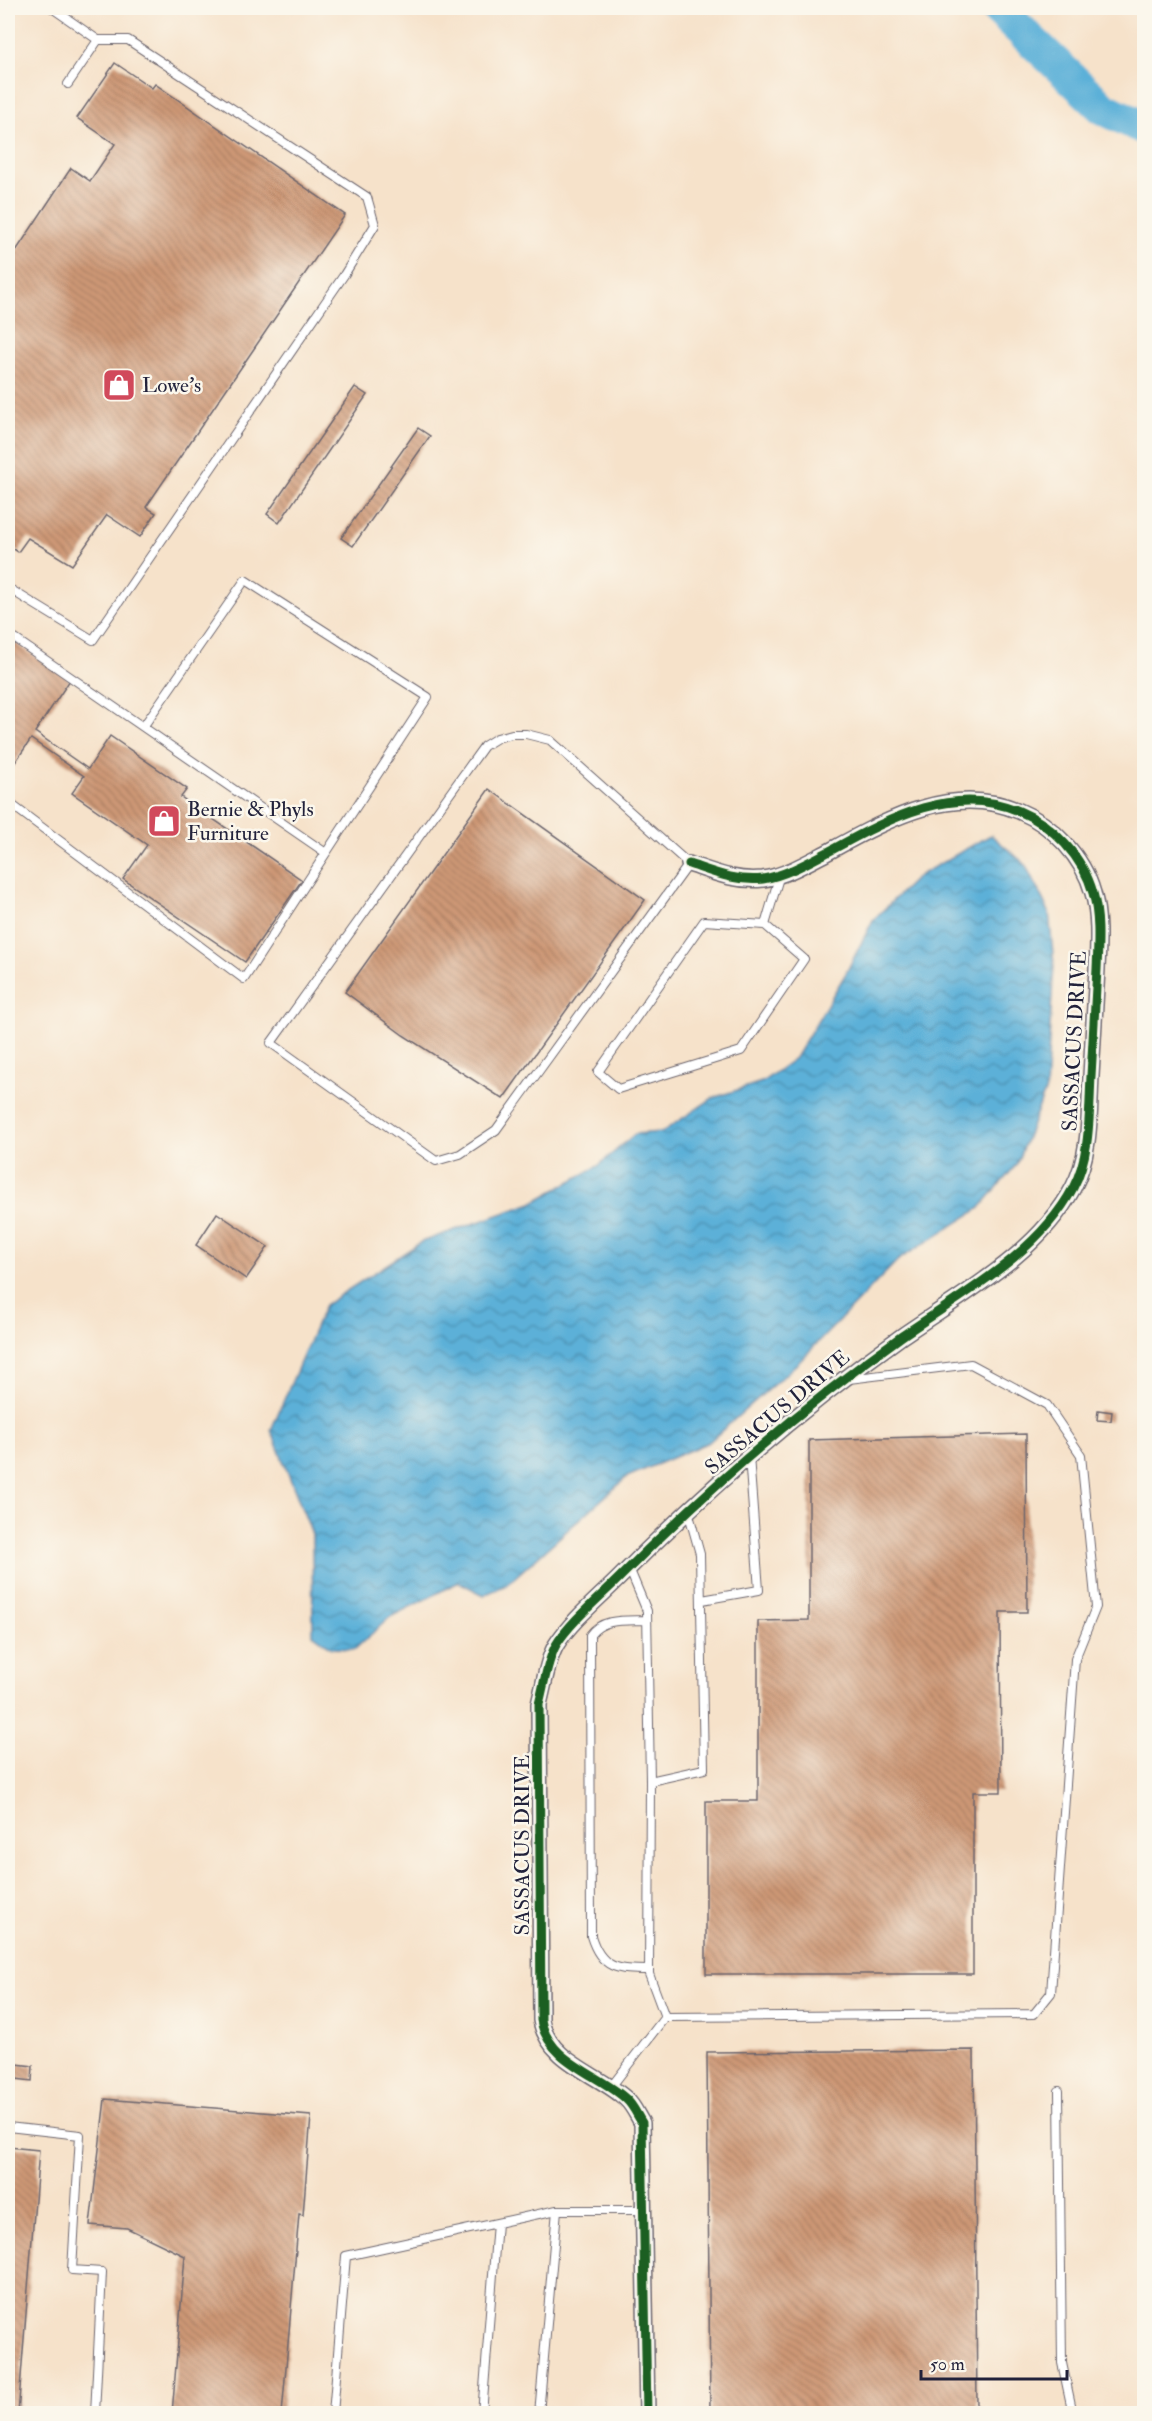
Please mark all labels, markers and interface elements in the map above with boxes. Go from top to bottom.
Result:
shop icon: Lowe's [101,367,137,403]
place label: Lowe's [142,372,201,399]
place label: Bernie & Phyls Furniture [187,796,314,847]
shop icon: Bernie & Phyls Furniture [146,803,182,839]
street label: SASSACUS DRIVE [1056,950,1093,1132]
street label: SASSACUS DRIVE [699,1344,855,1481]
street label: SASSACUS DRIVE [509,1755,536,1935]
scale bar [921,2343,1066,2381]
text: 50 m [930,2353,965,2376]

